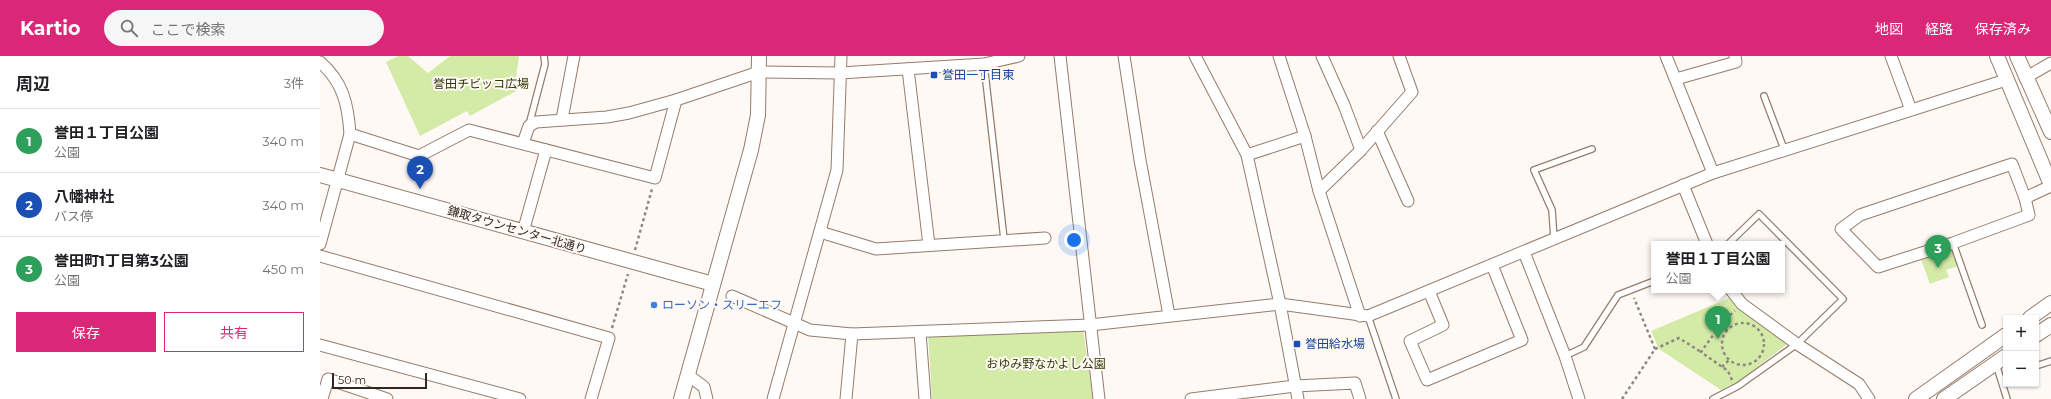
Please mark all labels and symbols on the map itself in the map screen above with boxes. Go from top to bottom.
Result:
place label: 誉田一丁目東 [942,67,1014,82]
marker: 誉田一丁目東 [929,70,939,80]
park label: 誉田チビッコ広場 [433,76,529,91]
pin: 2 [407,156,433,189]
street label: 鎌取タウンセンター北通り [446,202,588,257]
your location [1064,230,1084,250]
pin: 3 [1925,235,1951,268]
place label: ローソン・スリーエフ [662,297,782,312]
marker: ローソン・スリーエフ [649,300,659,310]
pin: 1 [1705,306,1731,339]
place label: 誉田給水場 [1305,336,1365,351]
marker: 誉田給水場 [1292,339,1302,349]
park label: おゆみ野なかよし公園 [986,356,1106,371]
scale bar [332,371,427,390]

